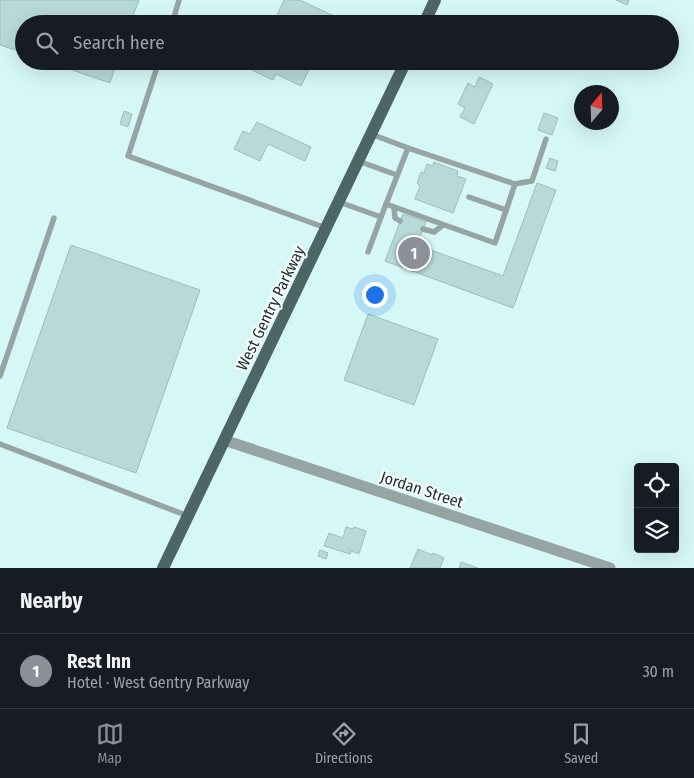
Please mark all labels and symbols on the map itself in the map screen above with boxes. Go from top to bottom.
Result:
north arrow [574,85,619,130]
pin: 1 [398,234,430,272]
street label: West Gentry Parkway [232,242,309,374]
your location [362,282,388,308]
street label: Jordan Street [378,467,466,512]

